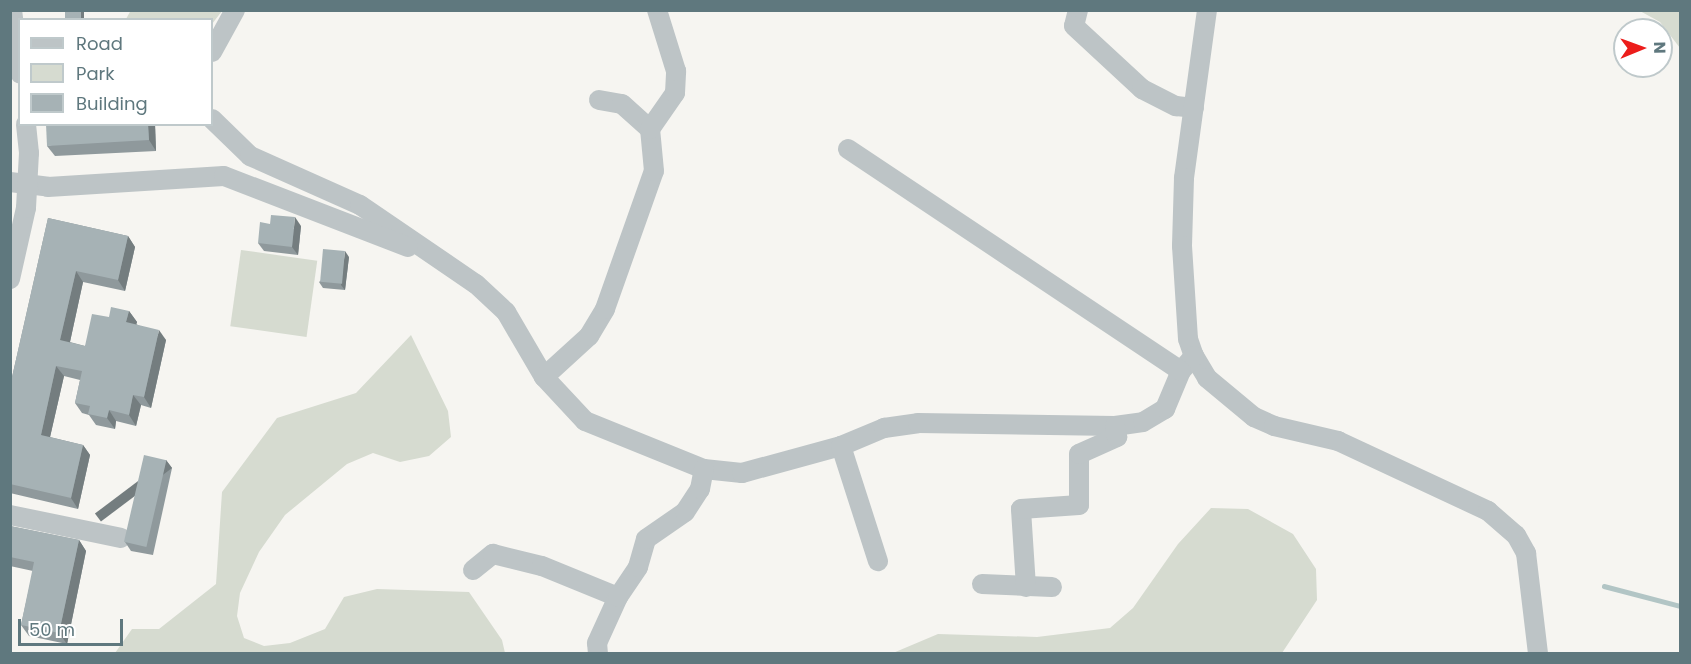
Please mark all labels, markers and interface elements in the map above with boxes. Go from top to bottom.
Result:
legend [18,18,213,126]
north arrow [1613,18,1673,78]
text: Road [76,31,123,56]
text: N [1648,41,1671,54]
text: Park [76,61,115,86]
text: Building [76,91,148,116]
scale bar [21,607,126,645]
text: 50 m [29,617,75,642]

